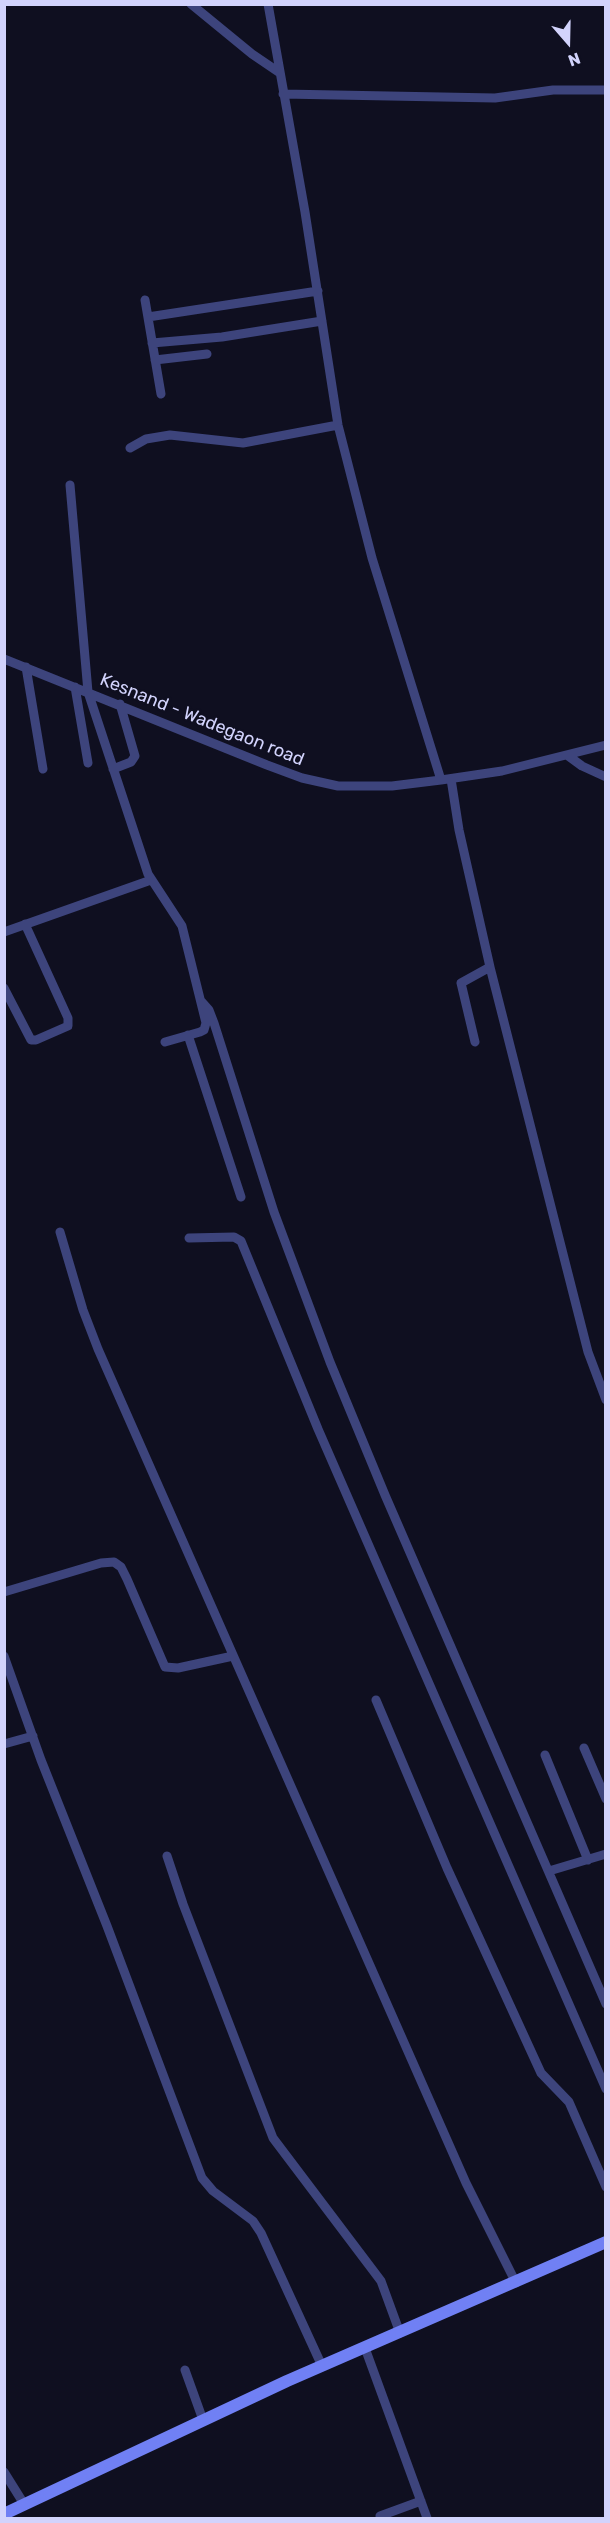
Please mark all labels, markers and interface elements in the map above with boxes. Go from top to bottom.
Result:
north arrow [538,12,598,72]
text: N [566,48,583,70]
street label: Kesnand - Wadegaon road [97,669,307,771]

